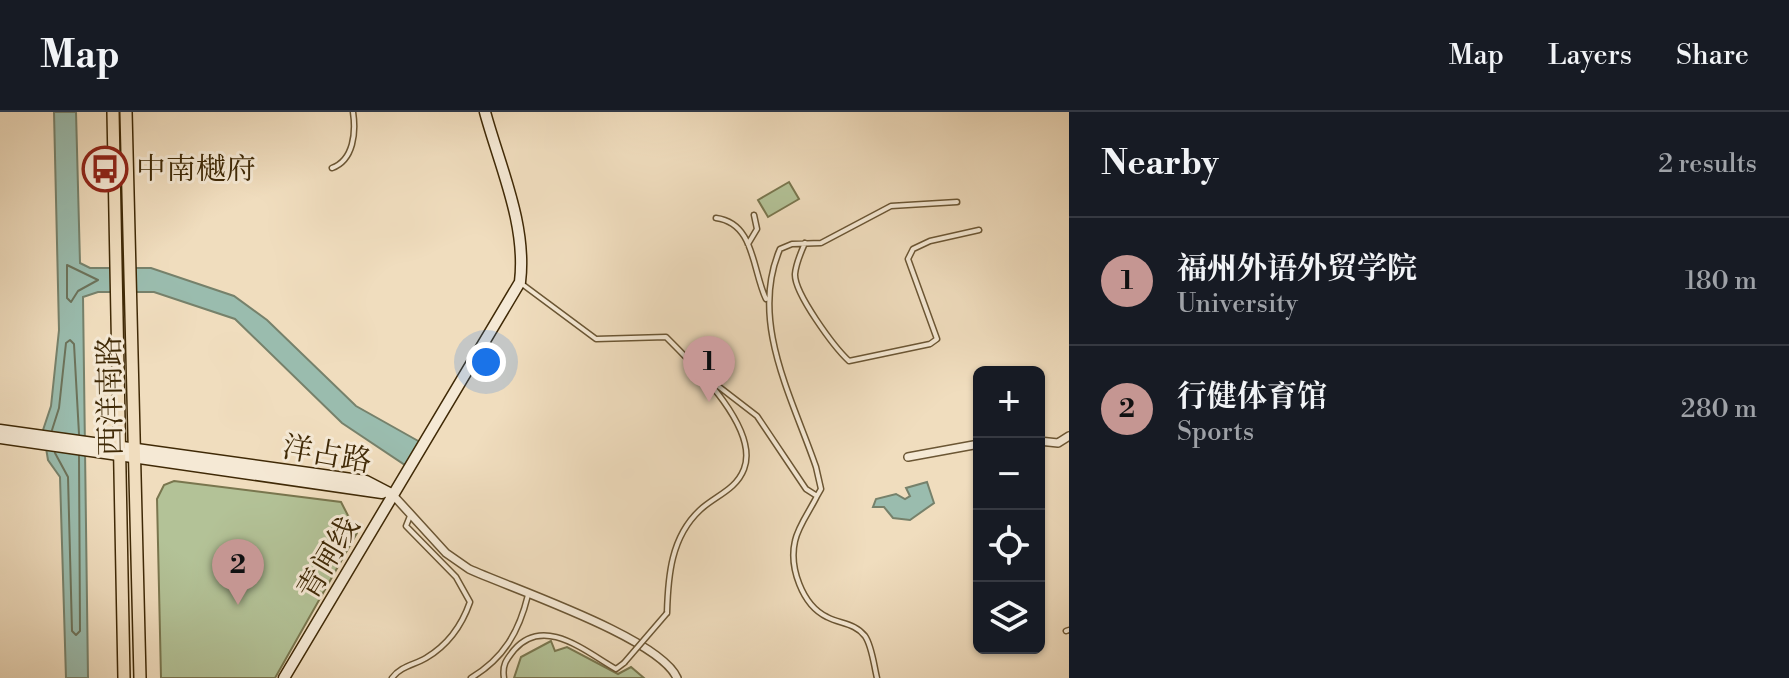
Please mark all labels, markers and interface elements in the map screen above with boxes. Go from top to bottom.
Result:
text: Map [40,32,120,79]
text: Map [1449,38,1504,73]
text: Layers [1548,38,1632,73]
text: Share [1676,38,1749,73]
text: Nearby [1101,143,1219,185]
bus stop icon: 中南樾府 [81,145,129,193]
text: 2 results [1658,148,1757,180]
place label: 中南樾府 [136,151,256,189]
text: 福州外语外贸学院 [1177,250,1417,288]
text: 1 [1121,265,1133,297]
text: 180 m [1685,265,1757,297]
text: University [1177,288,1298,320]
street label: 西洋南路 [91,336,131,456]
pin: 1 [683,336,735,402]
your location [466,342,506,382]
map controls [973,366,1045,654]
button: + [973,366,1045,438]
text: 行健体育馆 [1177,378,1327,416]
text: 2 [1119,393,1135,425]
text: 280 m [1681,393,1757,425]
text: Sports [1177,416,1254,448]
street label: 洋占路 [279,428,374,482]
button: − [973,438,1045,510]
street label: 青闸线 [289,510,368,607]
button: locate [973,510,1045,582]
pin: 2 [212,539,264,605]
button: layers [973,582,1045,654]

